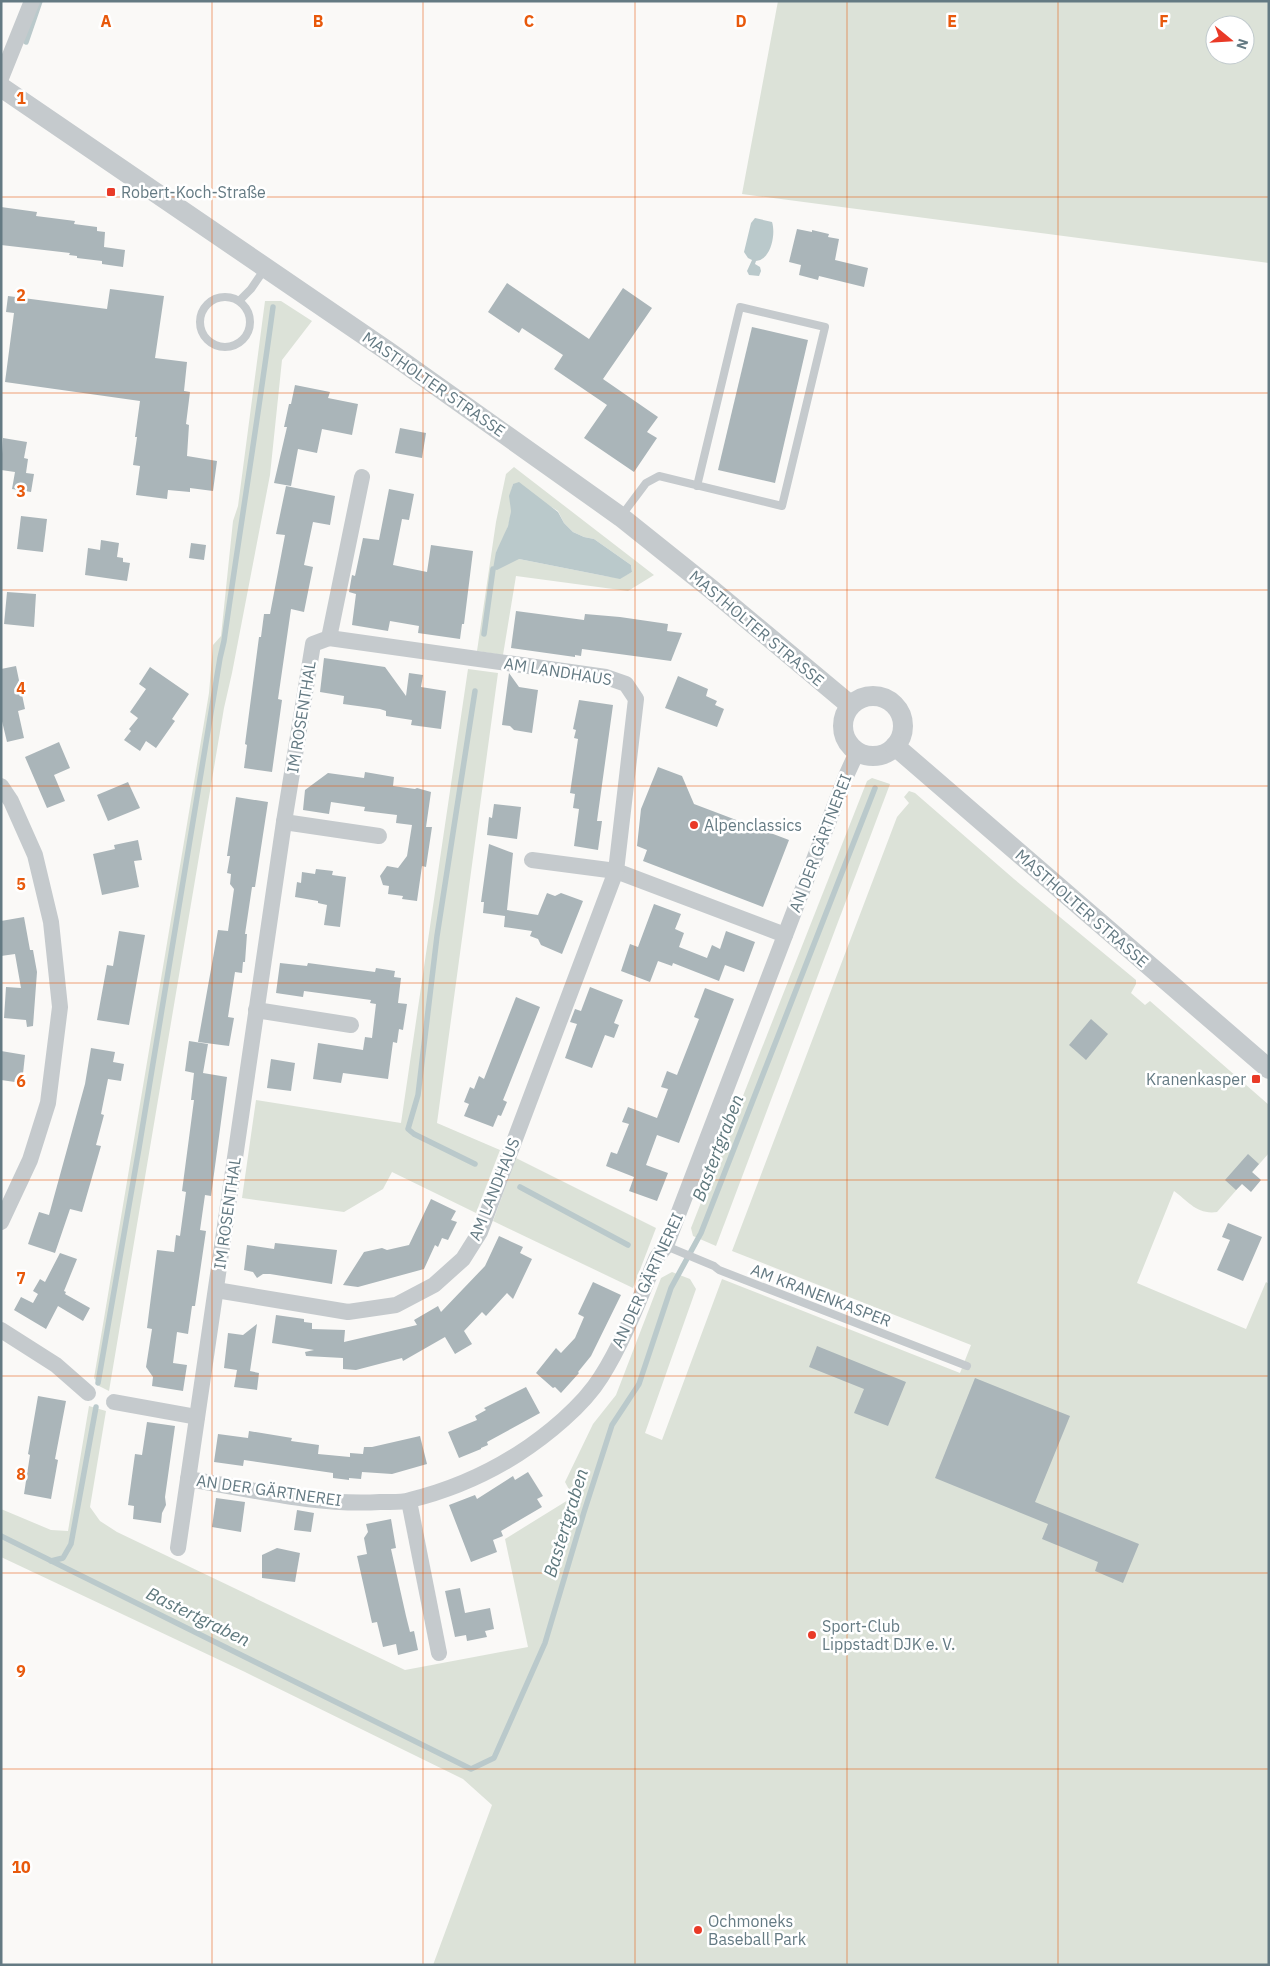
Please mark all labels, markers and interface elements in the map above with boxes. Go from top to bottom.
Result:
text: A [101,11,112,31]
text: B [313,11,324,31]
text: C [524,11,534,31]
text: D [735,11,747,31]
text: E [947,11,957,31]
text: F [1159,11,1169,31]
north arrow [1205,15,1255,65]
text: N [1232,36,1252,52]
text: 1 [16,88,26,108]
place label: Robert-Koch-Straße [121,182,266,202]
marker: Robert-Koch-Straße [105,186,117,198]
text: 2 [16,285,26,305]
street label: MASTHOLTER STRASSE [359,327,509,441]
text: 3 [16,481,26,501]
street label: MASTHOLTER STRASSE [685,566,829,690]
street label: AM LANDHAUS [503,653,613,689]
street label: IM ROSENTHAL [282,660,320,774]
text: 4 [16,678,26,698]
street label: AN DER GÄRTNEREI [784,771,856,915]
place label: Alpenclassics [704,815,802,835]
marker: Alpenclassics [688,819,700,831]
street label: MASTHOLTER STRASSE [1011,845,1153,971]
text: 5 [16,874,26,894]
place label: Kranenkasper [1146,1069,1246,1089]
text: 6 [16,1071,26,1091]
marker: Kranenkasper [1250,1073,1262,1085]
water label: Bastertgraben [687,1091,748,1205]
street label: AM LANDHAUS [464,1135,524,1243]
street label: IM ROSENTHAL [209,1156,245,1270]
street label: AN DER GÄRTNEREI [607,1209,687,1351]
street label: AM KRANENKASPER [748,1259,894,1331]
text: 7 [16,1268,26,1288]
text: 8 [16,1464,26,1484]
water label: Bastertgraben [538,1466,593,1580]
street label: AN DER GÄRTNEREI [195,1470,343,1510]
water label: Bastertgraben [143,1582,254,1652]
place label: Sport-Club Lippstadt DJK e. V. [822,1616,955,1654]
marker: Sport-Club Lippstadt DJK e. V. [806,1629,818,1641]
text: 9 [16,1661,26,1681]
text: 10 [11,1857,31,1877]
place label: Ochmoneks Baseball Park [708,1911,807,1949]
marker: Ochmoneks Baseball Park [692,1924,704,1936]

